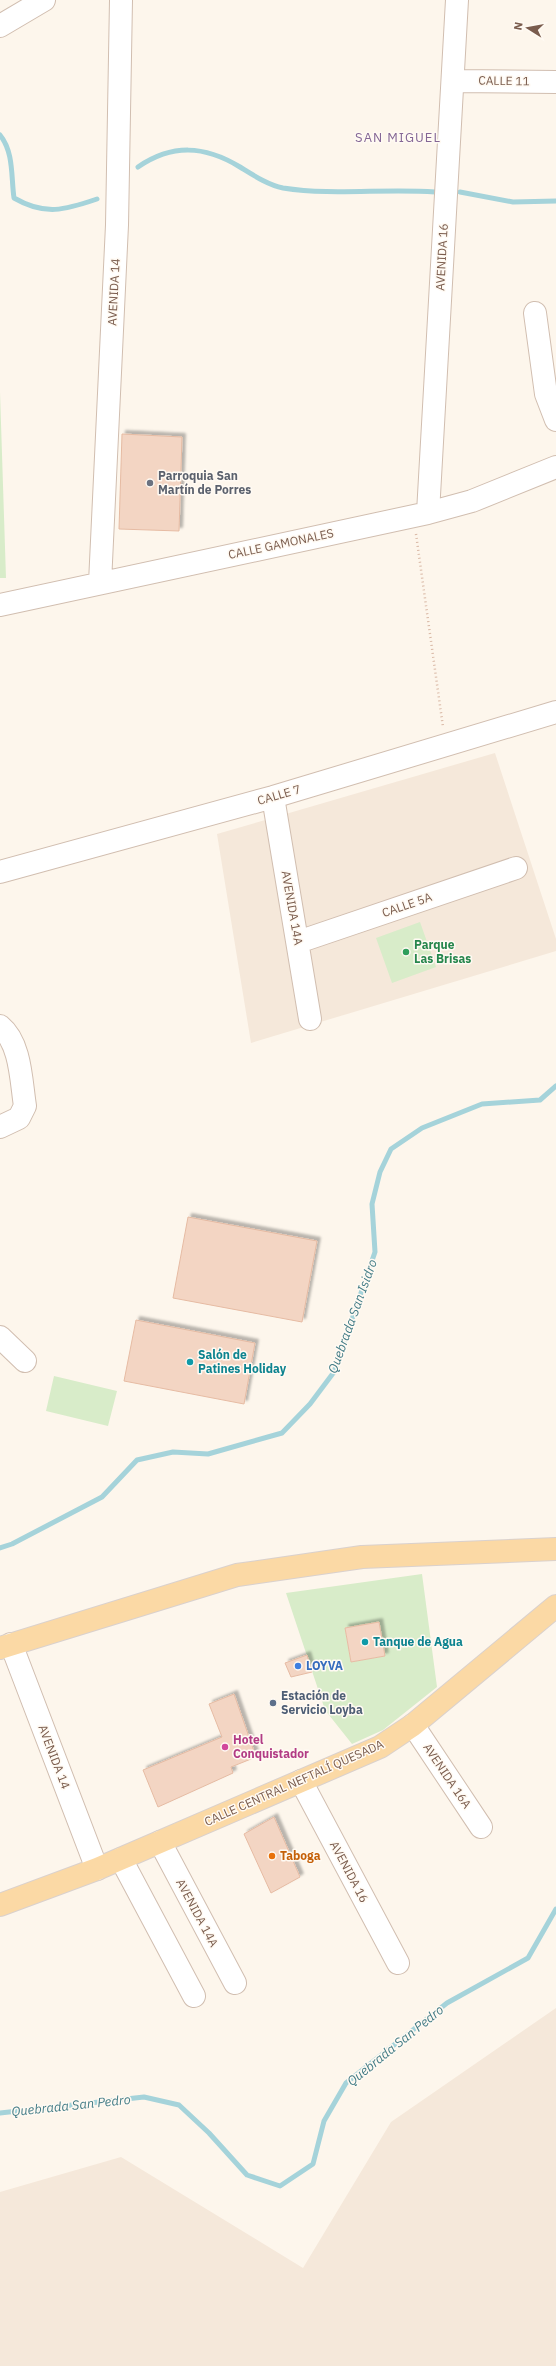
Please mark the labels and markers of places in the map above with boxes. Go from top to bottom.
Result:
place label: Parroquia San Martín de Porres [158,468,251,497]
marker: Parroquia San Martín de Porres [145,478,155,488]
place label: Parque Las Brisas [414,937,471,966]
marker: Parque Las Brisas [401,947,411,957]
place label: Salón de Patines Holiday [198,1347,287,1376]
marker: Salón de Patines Holiday [185,1357,195,1367]
place label: Tanque de Agua [373,1634,463,1649]
marker: Tanque de Agua [360,1637,370,1647]
place label: LOYVA [306,1658,343,1673]
marker: LOYVA [293,1661,303,1671]
place label: Estación de Servicio Loyba [281,1688,363,1717]
marker: Estación de Servicio Loyba [268,1698,278,1708]
place label: Hotel Conquistador [233,1732,309,1761]
marker: Hotel Conquistador [220,1742,230,1752]
place label: Taboga [280,1848,321,1863]
marker: Taboga [267,1851,277,1861]

